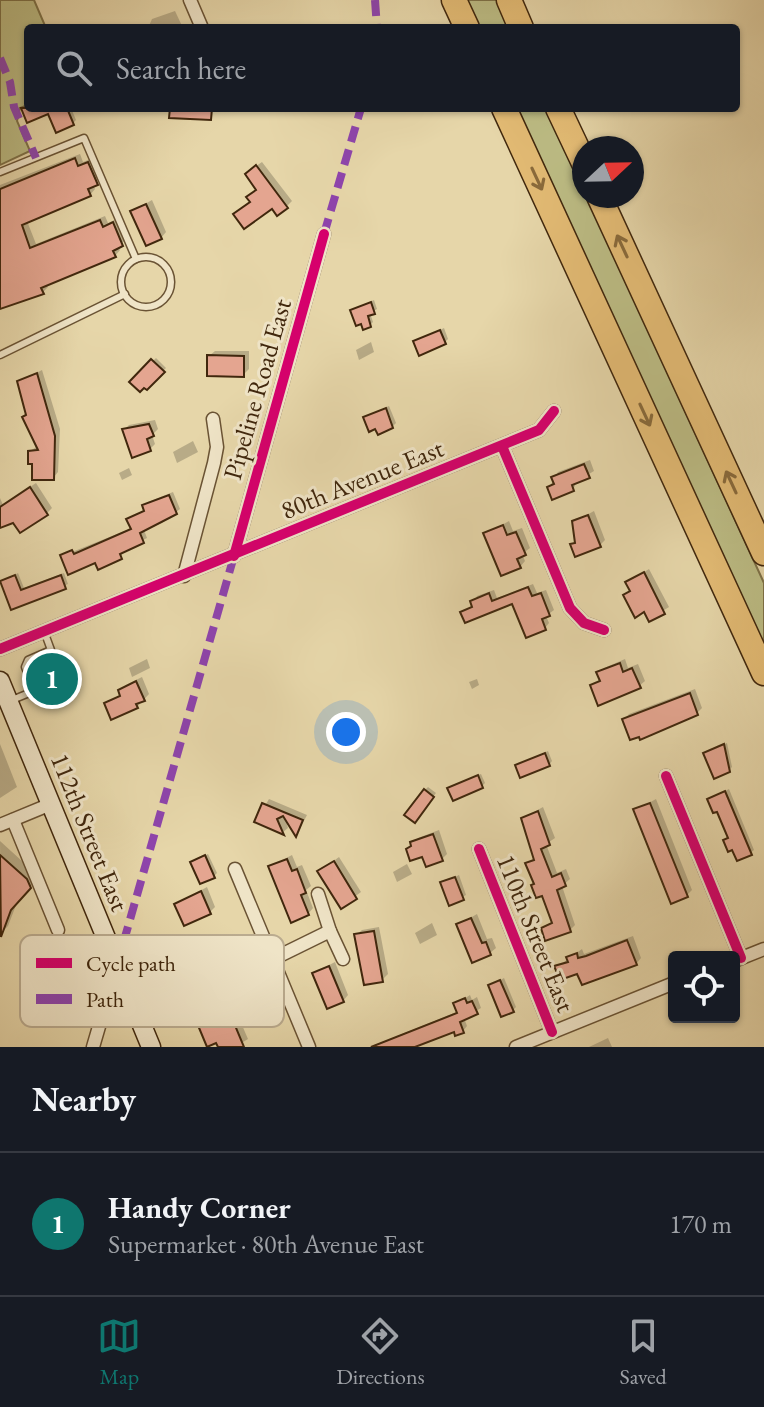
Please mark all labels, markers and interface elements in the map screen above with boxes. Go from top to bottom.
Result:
search box [24,24,740,112]
icon: search [52,46,96,90]
text: Search here [116,49,246,88]
north arrow [572,136,644,208]
one-way arrow [530,166,545,191]
one-way arrow [614,234,629,258]
street label: Pipeline Road East [215,295,299,483]
one-way arrow [638,403,653,427]
street label: 80th Avenue East [276,431,448,527]
one-way arrow [723,470,738,494]
pin: 1 [26,649,78,709]
your location [326,712,366,752]
street label: 112th Street East [43,748,137,916]
street label: 110th Street East [489,849,583,1017]
legend [20,935,284,1027]
text: Cycle path [86,949,176,978]
map controls [668,951,740,1023]
button: locate [668,951,740,1023]
text: Path [86,985,124,1014]
text: Nearby [32,1077,136,1121]
text: Handy Corner [108,1188,291,1227]
text: 1 [51,1207,65,1241]
text: 170 m [669,1207,732,1241]
text: Supermarket · 80th Avenue East [108,1227,424,1261]
tab: Map [97,1314,141,1391]
tab: Directions [336,1314,425,1391]
tab: Saved [619,1314,667,1391]

